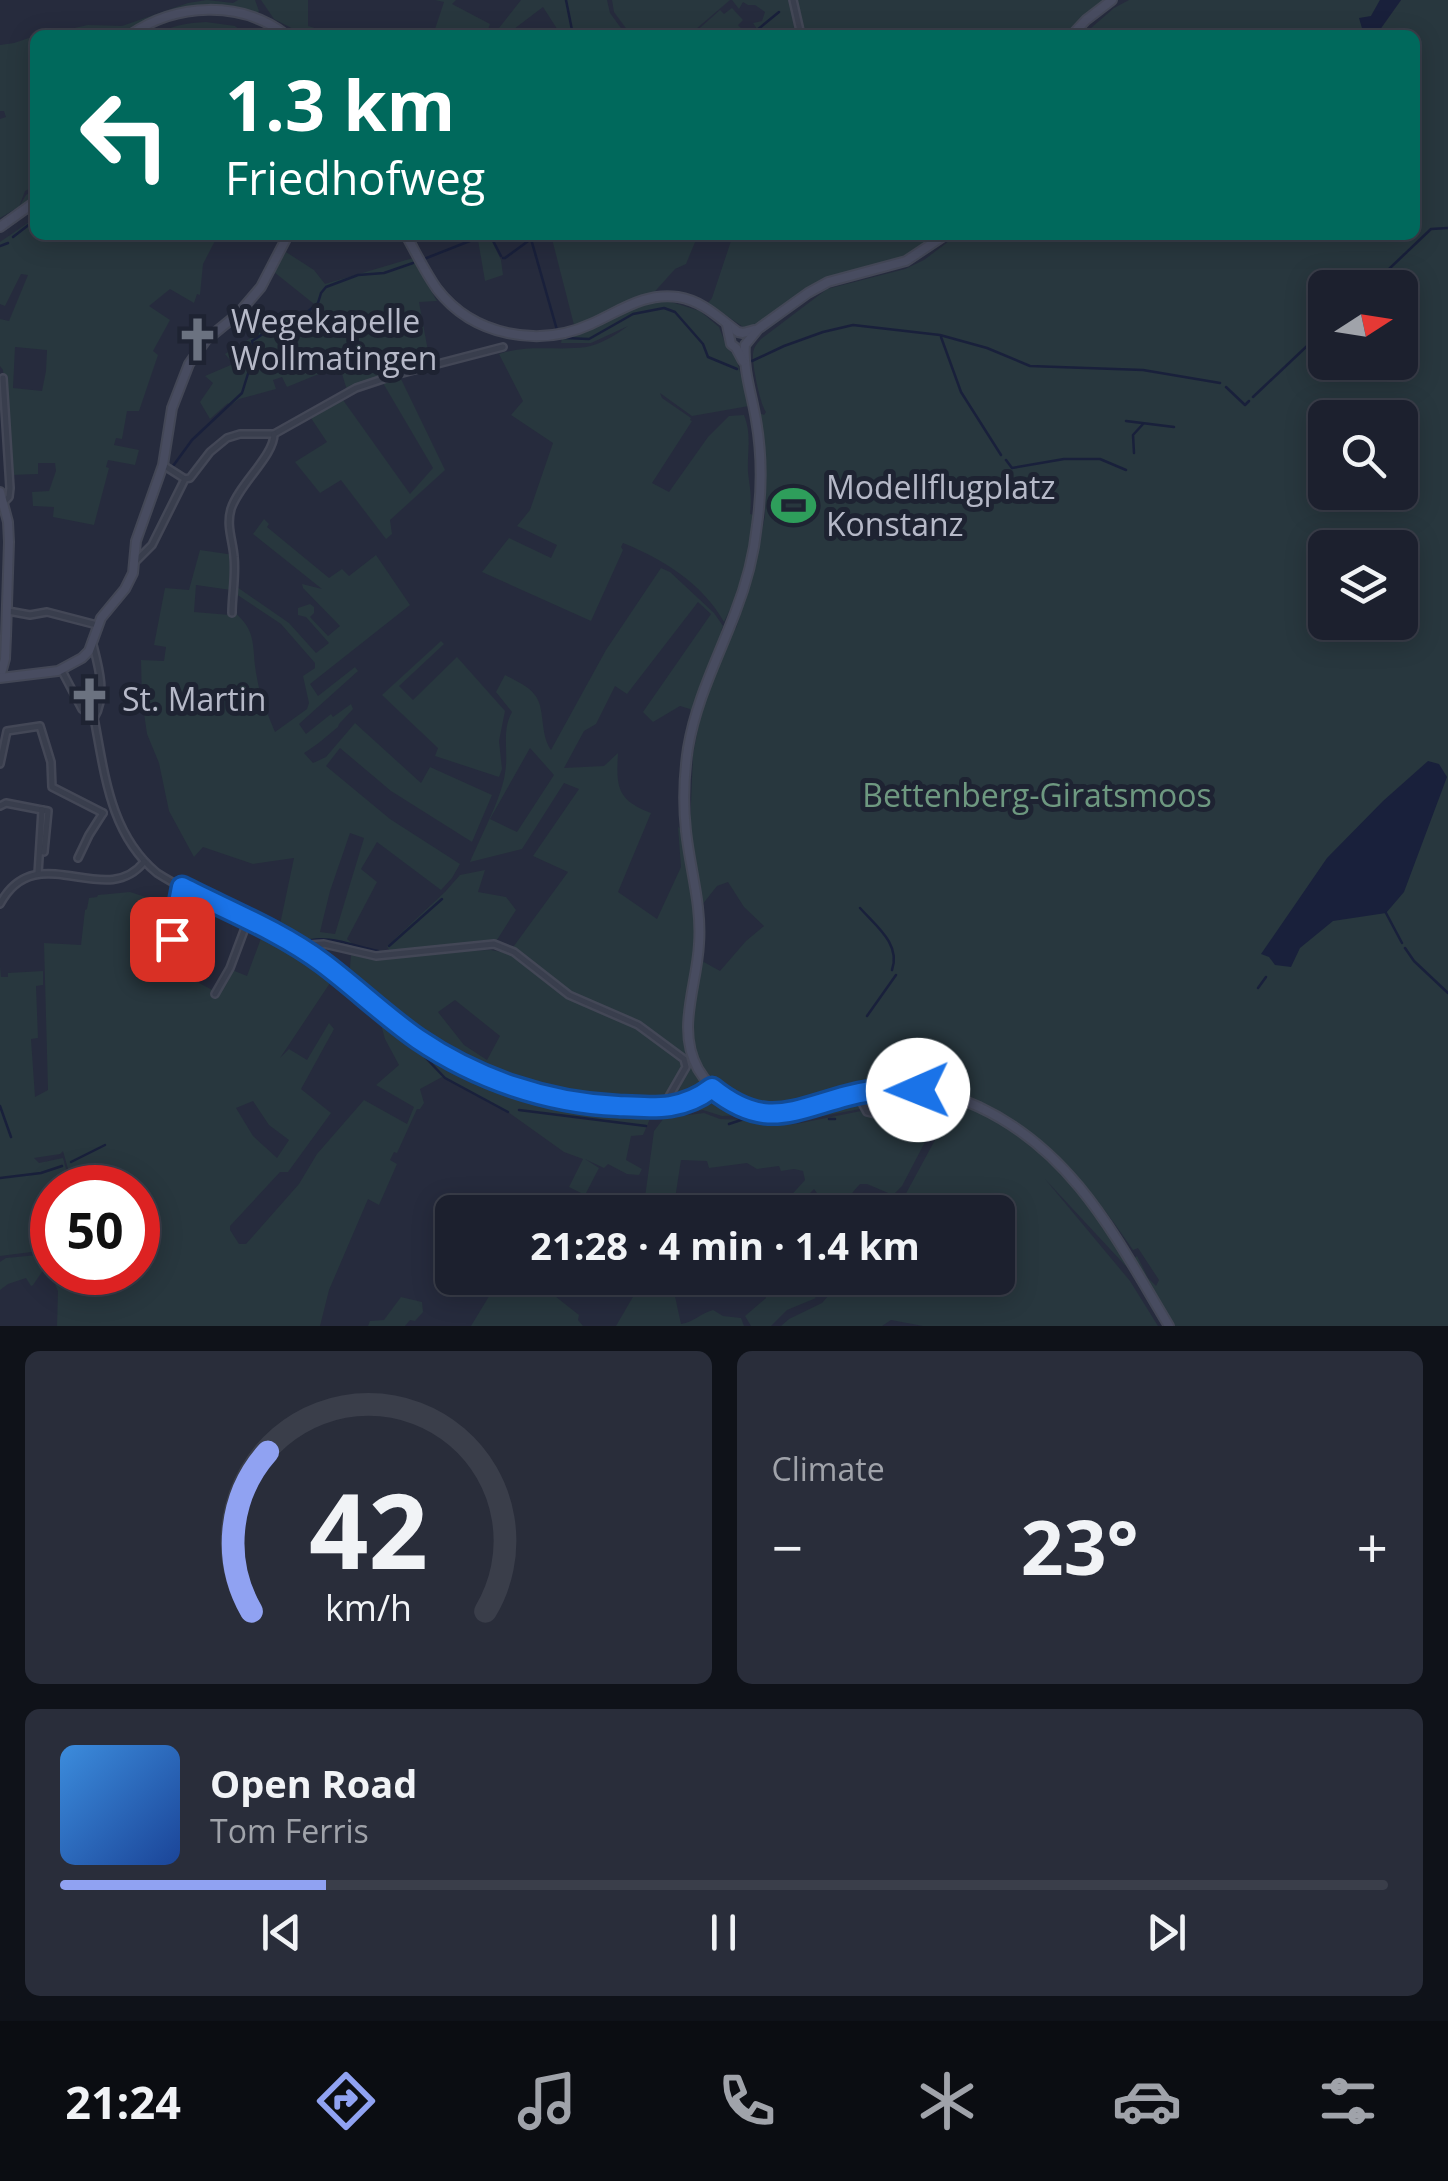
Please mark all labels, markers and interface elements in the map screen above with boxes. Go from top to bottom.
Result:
text: 1.3 km [225,56,455,152]
icon: left [60,70,190,200]
text: Friedhofweg [225,147,485,208]
north arrow [1308,270,1418,380]
map controls [1308,270,1418,640]
place label: Wegekapelle Wollmatingen [231,299,437,379]
church icon: Wegekapelle Wollmatingen [174,316,222,364]
button: search [1308,400,1418,510]
place label: Modellflugplatz Konstanz [826,465,1055,545]
sports icon: Modellflugplatz Konstanz [769,482,817,530]
button: layers [1308,530,1418,640]
church icon: St. Martin [65,676,113,724]
place label: St. Martin [122,677,266,720]
park label: Bettenberg-Giratsmoos [862,773,1212,816]
pin [130,897,215,982]
icon: arrive [145,912,200,967]
position arrow [866,1038,970,1142]
speed limit sign: 50 [30,1165,160,1295]
text: 21:28 · 4 min · 1.4 km [530,1219,920,1271]
text: Climate [772,1447,885,1490]
text: 42 [309,1458,428,1599]
text: 23° [1021,1495,1139,1597]
text: − [772,1509,803,1584]
text: + [1357,1509,1388,1584]
text: km/h [325,1583,412,1631]
text: Open Road [210,1757,417,1809]
text: Tom Ferris [210,1809,369,1852]
icon: previous [254,1905,309,1960]
icon: pause [696,1905,751,1960]
icon: next [1139,1905,1194,1960]
icon: directions [311,2066,381,2136]
icon: music [512,2066,582,2136]
icon: phone [712,2066,782,2136]
icon: climate [912,2066,982,2136]
icon: car [1112,2066,1182,2136]
icon: filters [1313,2066,1383,2136]
text: 21:24 [65,2071,181,2132]

